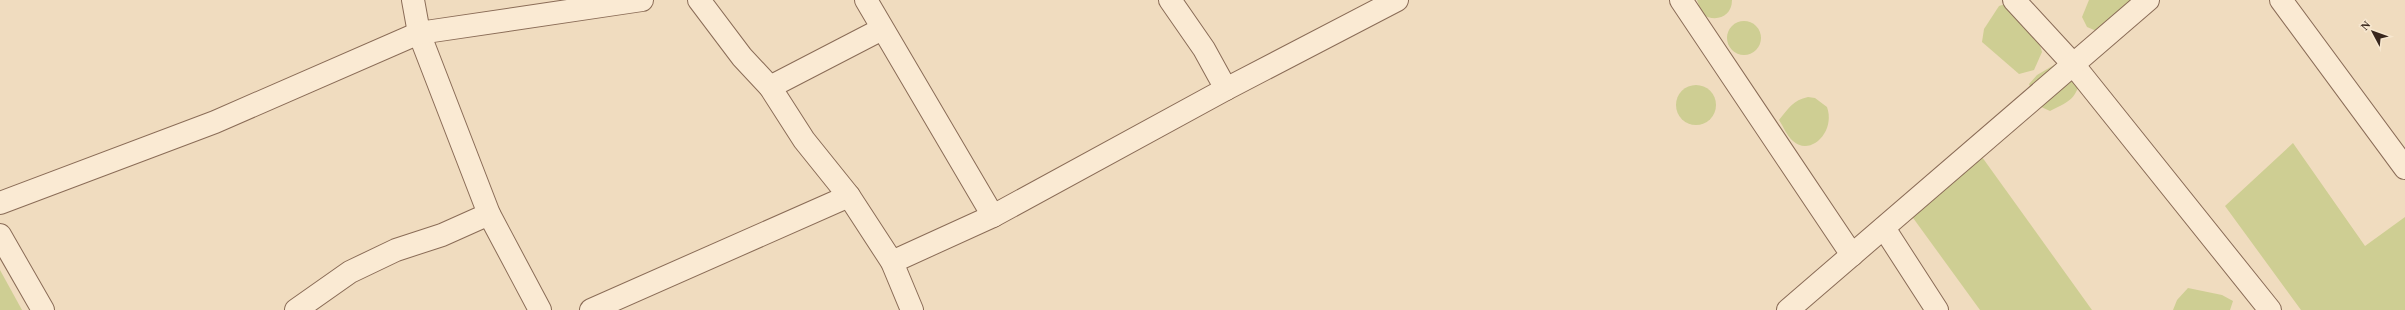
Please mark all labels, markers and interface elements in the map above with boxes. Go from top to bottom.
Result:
north arrow [2353,12,2393,52]
text: N [2358,18,2373,32]

